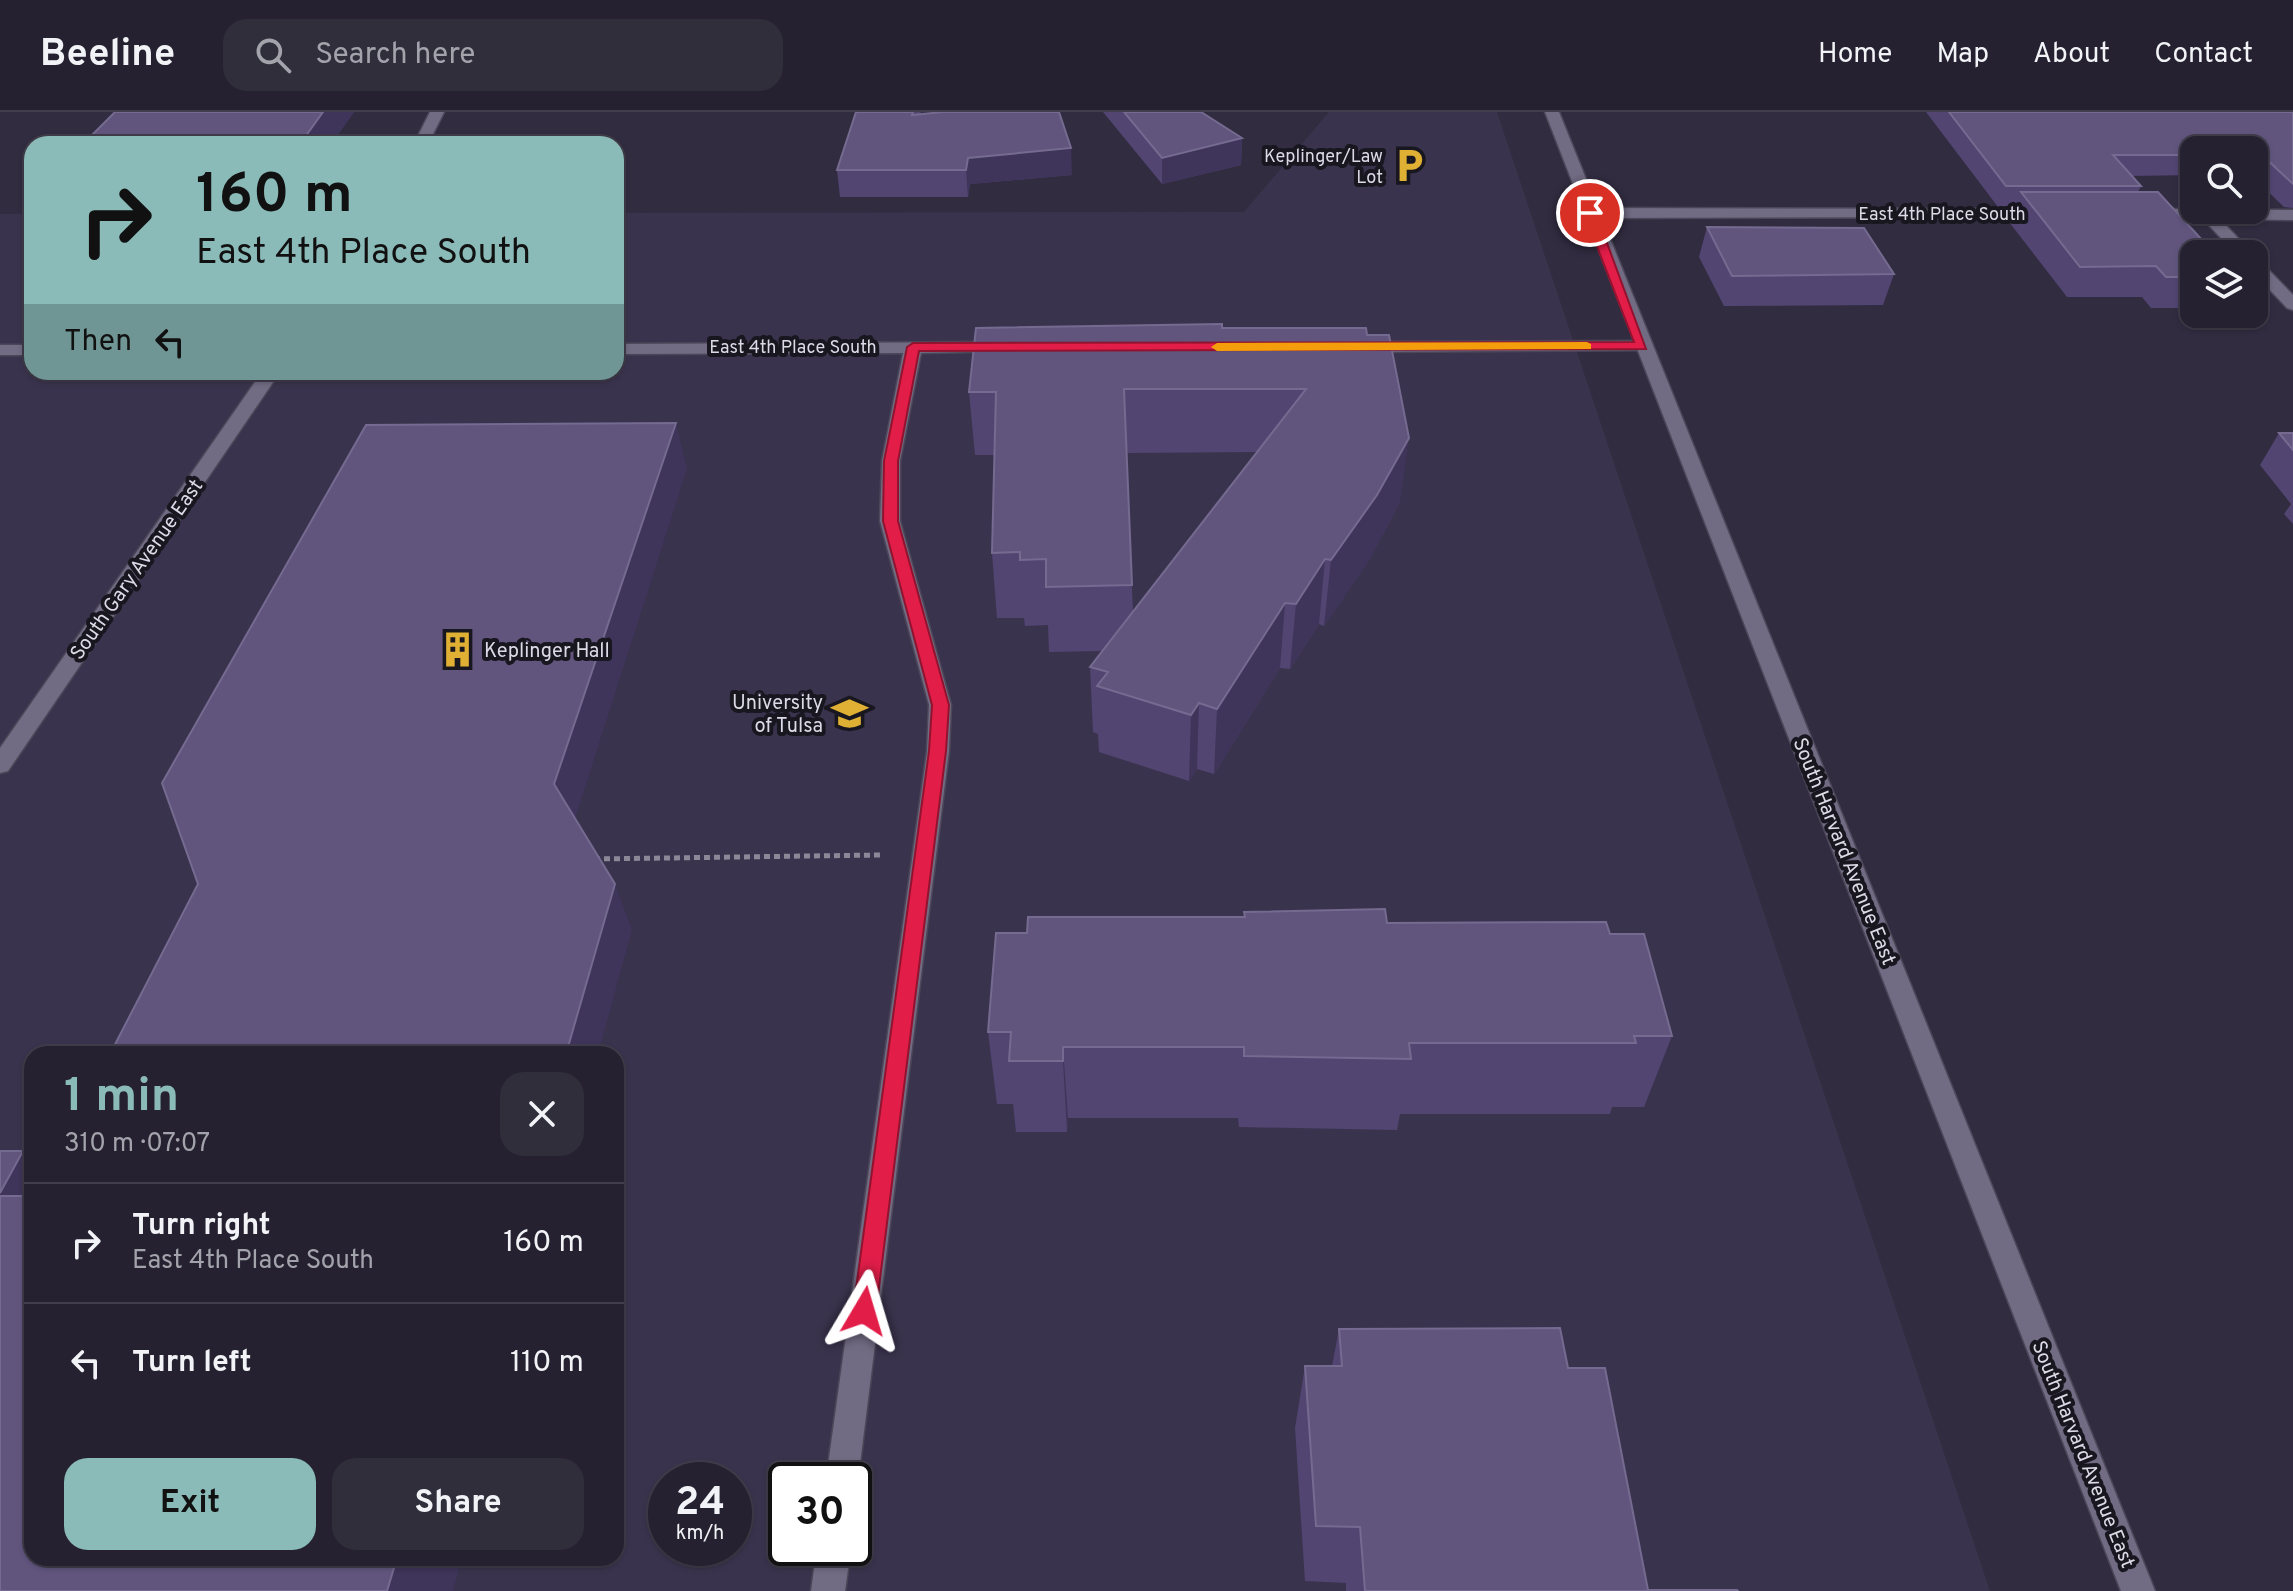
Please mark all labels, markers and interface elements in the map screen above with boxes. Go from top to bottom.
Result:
search box [223,19,783,91]
text: Beeline [40,31,175,80]
icon: search [251,33,295,77]
text: Search here [315,37,475,74]
text: Home [1818,37,1892,73]
text: Map [1936,37,1989,73]
text: About [2033,37,2110,73]
text: Contact [2154,37,2253,73]
map controls [2180,136,2268,328]
button: search [2180,136,2268,224]
place label: Keplinger/Law Lot [1264,146,1383,190]
parking icon: Keplinger/Law Lot [1390,147,1428,185]
text: 160 m [196,162,353,232]
icon: right [64,168,168,272]
pin [1556,179,1624,247]
icon: arrive [1568,191,1612,235]
street label: East 4th Place South [1858,204,2026,227]
text: East 4th Place South [196,231,531,277]
button: layers [2180,240,2268,328]
icon: left [148,320,192,364]
text: Then [64,324,132,361]
street label: East 4th Place South [709,337,877,360]
street label: South Gary Avenue East [65,475,210,666]
building icon: Keplinger Hall [439,631,477,669]
place label: Keplinger Hall [484,639,610,665]
place label: University of Tulsa [732,691,823,740]
school or university icon: University of Tulsa [830,694,868,732]
street label: South Harvard Avenue East [1786,734,1901,969]
text: 1 min [64,1068,179,1128]
button: close [500,1072,584,1156]
text: 310 m · 07:07 [64,1128,210,1161]
text: Turn right [132,1208,270,1245]
icon: right [64,1221,108,1265]
text: 160 m [503,1225,584,1262]
text: East 4th Place South [132,1245,374,1278]
position arrow [822,1269,906,1353]
street label: South Harvard Avenue East [2025,1337,2140,1572]
icon: left [64,1341,108,1385]
text: Turn left [132,1345,252,1382]
text: 110 m [510,1345,584,1382]
button: Exit [64,1458,316,1550]
button: Share [332,1458,584,1550]
speed limit sign: 30 [768,1462,872,1566]
text: 24 [675,1479,725,1529]
text: km/h [676,1521,724,1547]

